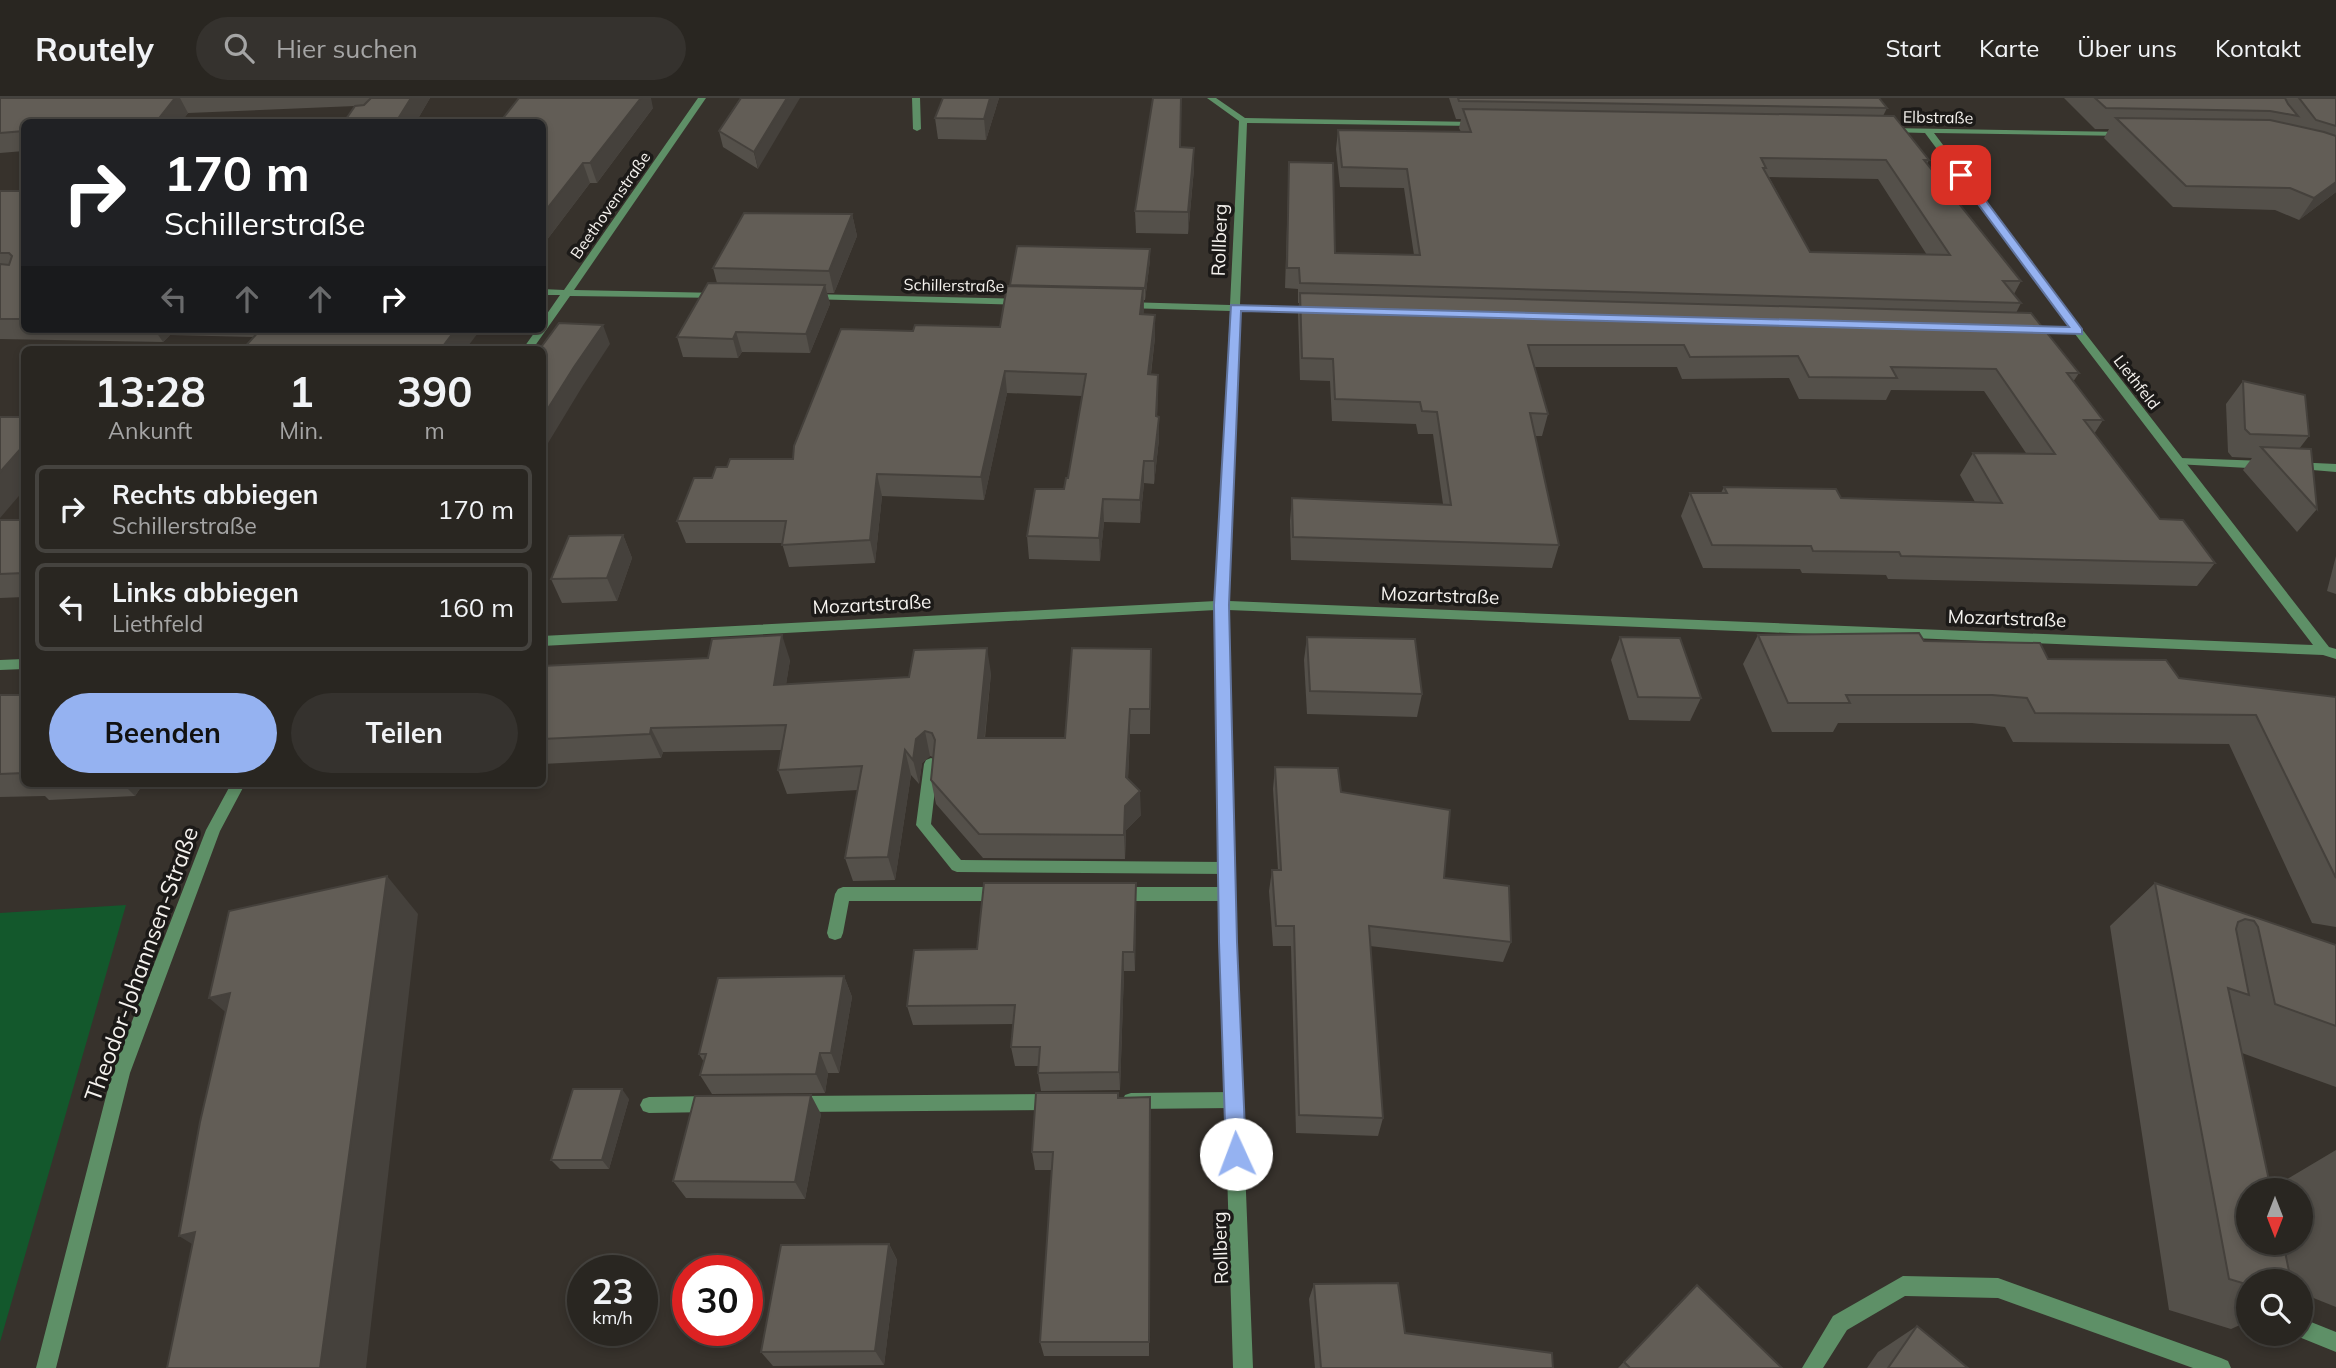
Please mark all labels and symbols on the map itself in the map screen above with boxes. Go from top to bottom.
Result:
street label: Elbstraße [1903,106,1973,128]
pin [1931,145,1991,205]
street label: Beethovenstraße [566,148,654,262]
street label: Rollberg [1206,203,1232,277]
street label: Schillerstraße [903,274,1005,296]
street label: Liethfeld [2110,351,2164,413]
street label: Mozartstraße [1380,581,1500,609]
street label: Mozartstraße [812,589,932,619]
street label: Mozartstraße [1947,604,2067,632]
street label: Theodor-Johannsen-Straße [78,823,204,1105]
position arrow [1199,1117,1273,1191]
north arrow [2236,1178,2314,1255]
street label: Rollberg [1207,1211,1233,1285]
speed limit sign: 30 [672,1255,763,1346]

